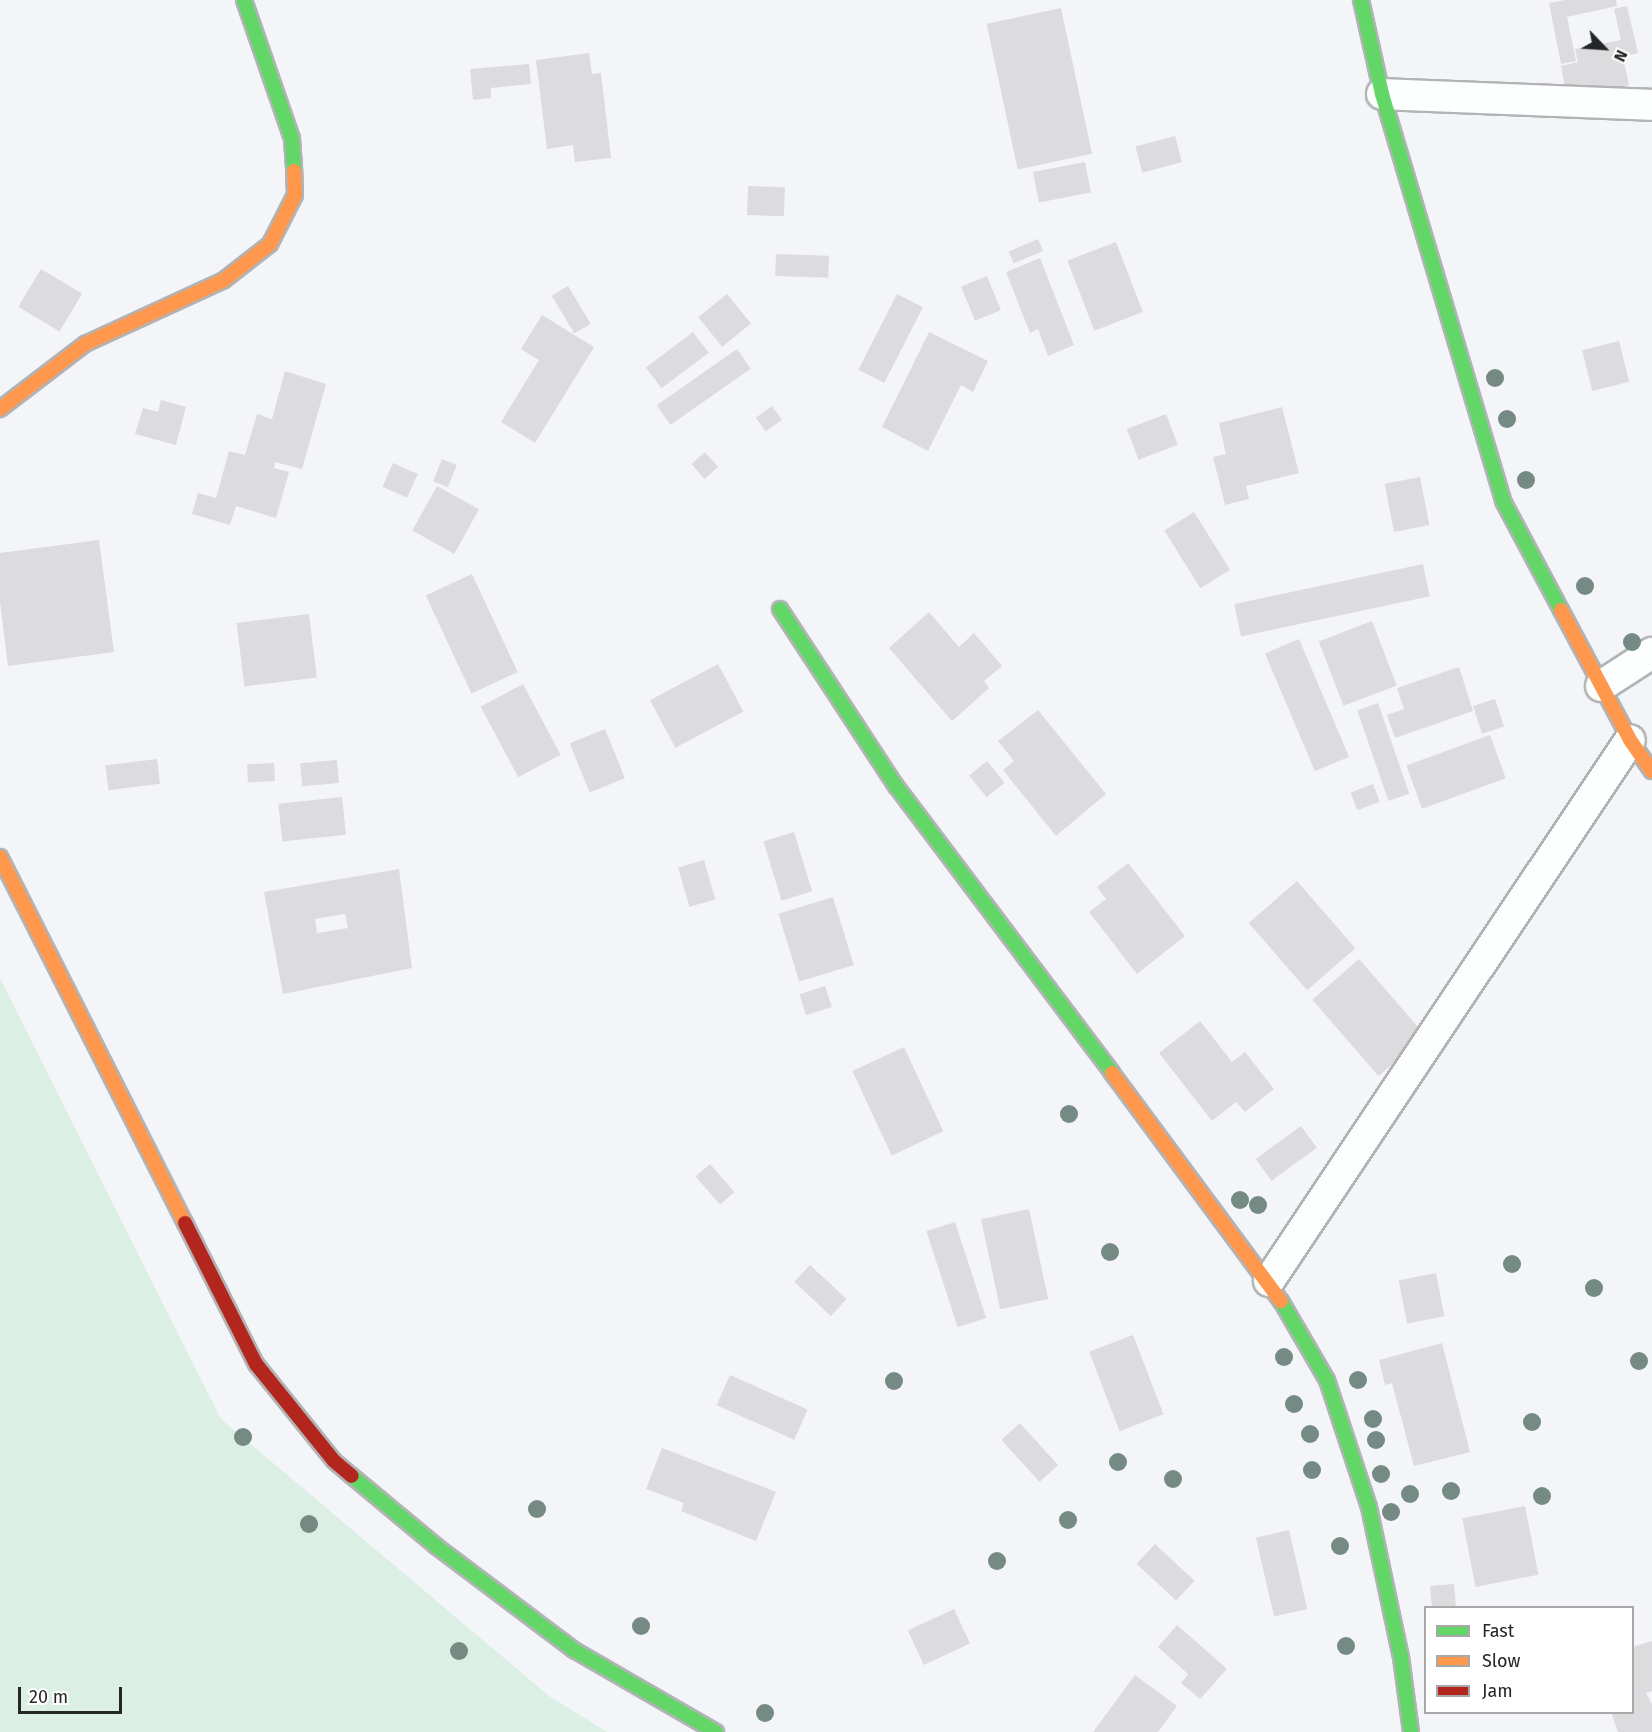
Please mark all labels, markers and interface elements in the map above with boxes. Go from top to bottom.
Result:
north arrow [1574,18,1634,78]
text: N [1610,47,1632,65]
legend [1424,1606,1634,1714]
text: Fast [1482,1620,1514,1642]
text: Slow [1482,1650,1520,1672]
scale bar [21,1675,124,1713]
text: Jam [1482,1680,1513,1702]
text: 20 m [29,1686,68,1708]

